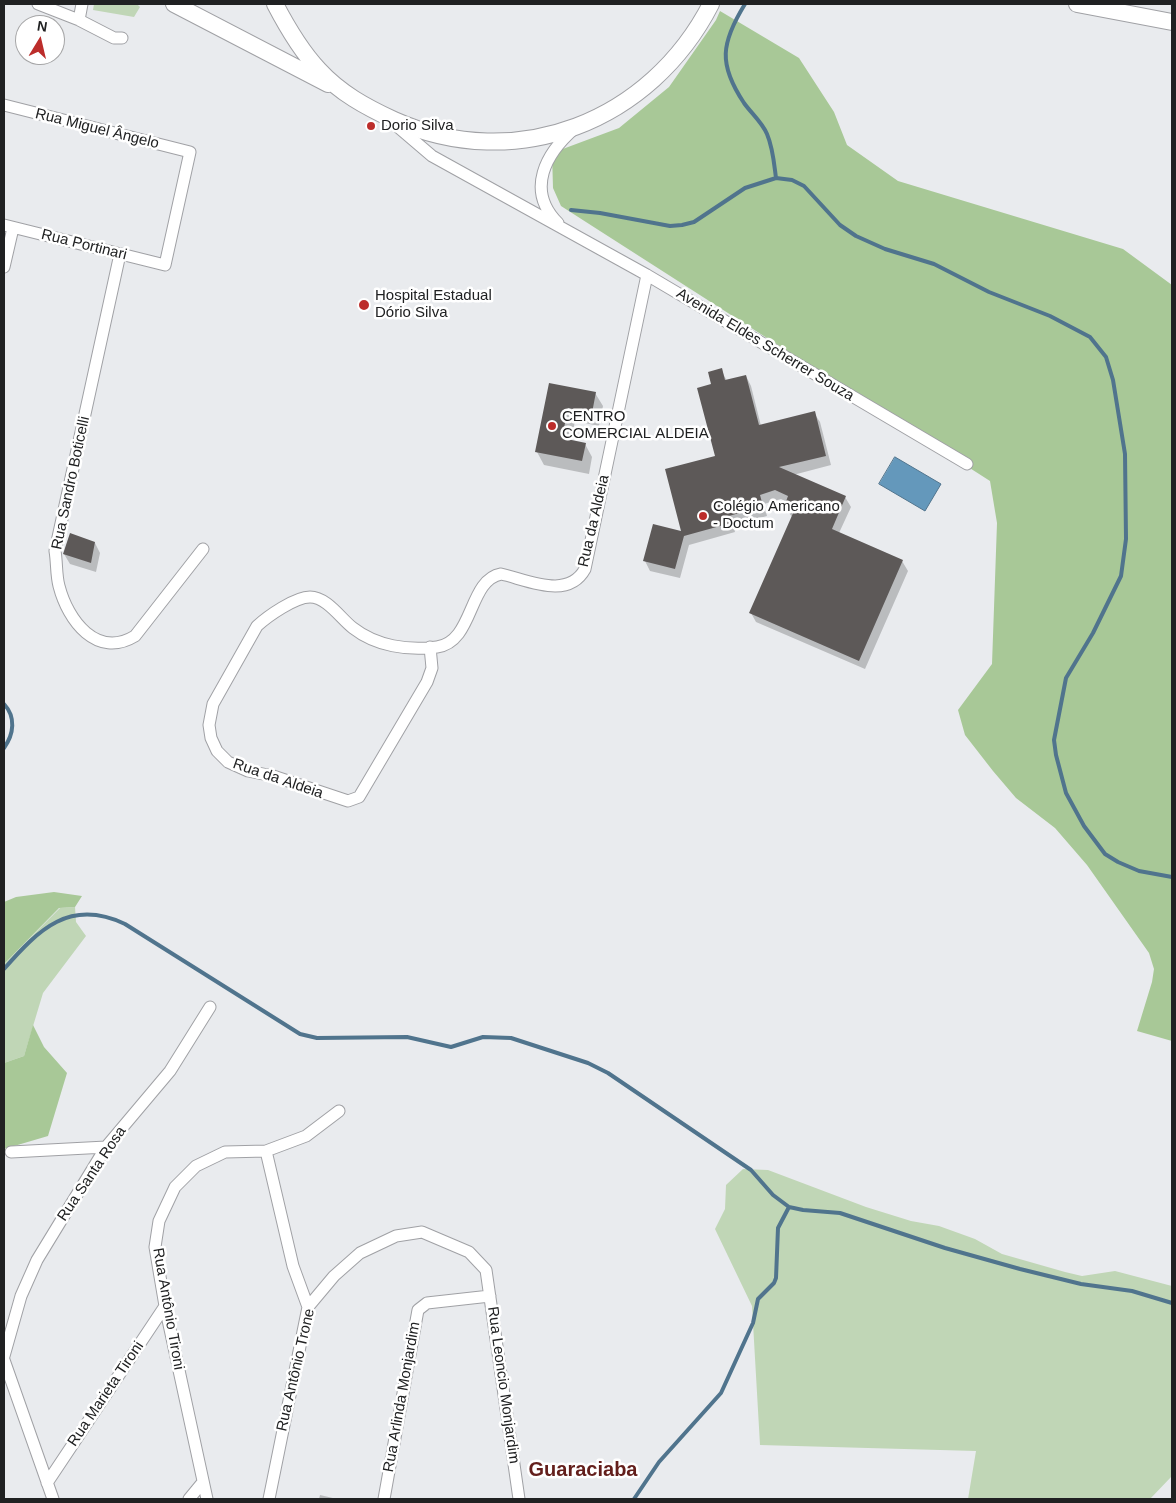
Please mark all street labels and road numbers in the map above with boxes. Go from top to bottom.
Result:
street label: Rua Miguel Ângelo [33,105,161,153]
street label: Rua Portinari [39,226,129,264]
street label: Avenida Eldes Scherrer Souza [673,285,857,405]
street label: Rua Sandro Boticelli [48,415,94,551]
street label: Rua da Aldeia [575,473,613,569]
street label: Rua da Aldeia [231,755,325,803]
street label: Rua Santa Rosa [54,1123,130,1225]
street label: Rua Antônio Tironi [148,1247,188,1371]
street label: Rua Leoncio Monjardim [483,1305,523,1465]
street label: Rua Antônio Trone [273,1307,319,1433]
street label: Rua Arlinda Monjardim [380,1320,424,1474]
street label: Rua Marieta Tironi [64,1338,148,1450]

